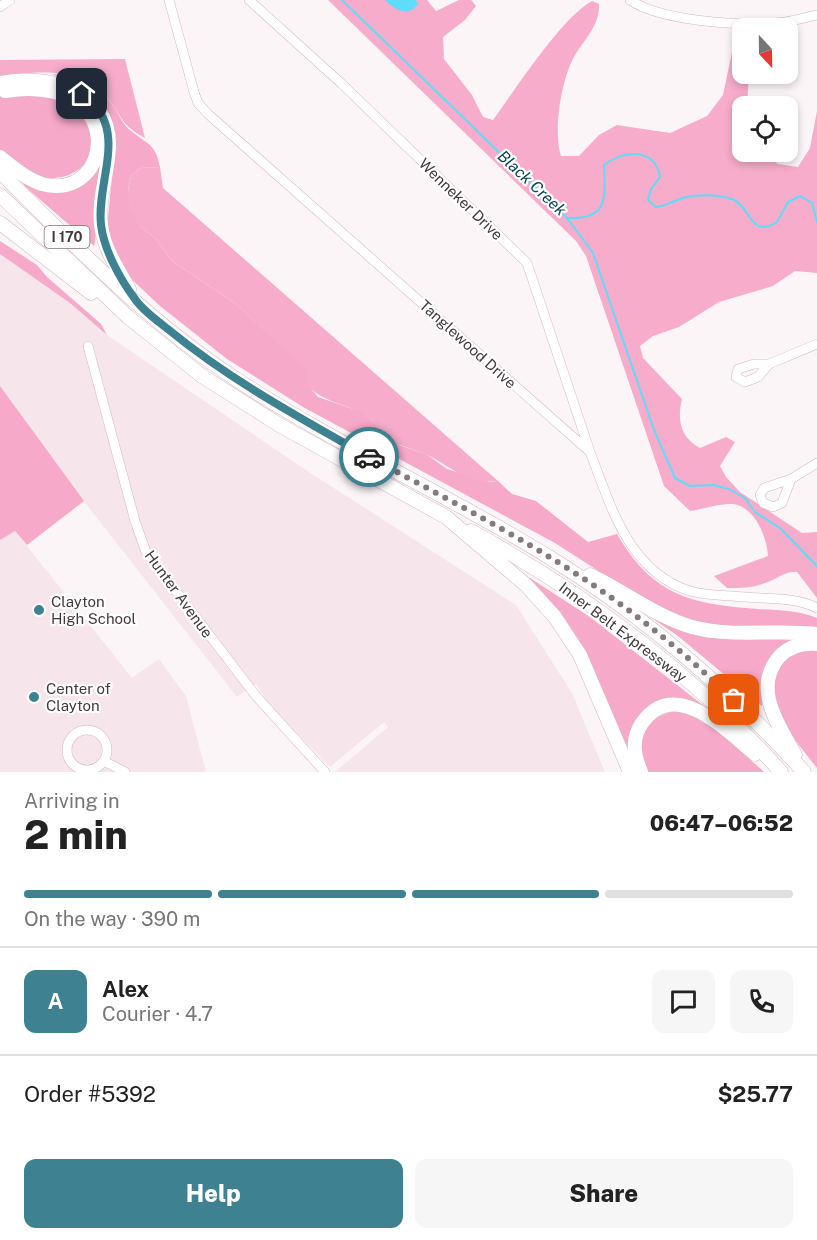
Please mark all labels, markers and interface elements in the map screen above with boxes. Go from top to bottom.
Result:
north arrow [732,18,798,84]
map controls [732,18,798,162]
pin [56,68,107,119]
icon: home [65,77,98,110]
button: locate [732,96,798,162]
water label: Black Creek [494,146,571,220]
street label: Wenneker Drive [416,155,506,243]
road number: I 170 [44,226,90,248]
street label: Tanglewood Drive [416,296,520,392]
courier [339,427,399,487]
icon: car [353,441,386,474]
street label: Hunter Avenue [142,547,216,641]
street label: Inner Belt Expressway [556,579,690,685]
place label: Clayton High School [51,593,136,627]
marker: Clayton High School [32,603,46,617]
pin [708,674,759,725]
place label: Center of Clayton [46,680,111,714]
icon: bag [717,683,750,716]
marker: Center of Clayton [27,690,41,704]
text: Arriving in [24,789,119,813]
text: 06:47–06:52 [650,810,793,836]
text: 2 min [24,812,128,858]
text: On the way · 390 m [24,907,200,931]
button: chat [652,970,715,1033]
button: phone [730,970,793,1033]
text: Alex [102,976,149,1002]
text: A [48,988,63,1014]
text: Courier · 4.7 [102,1002,213,1026]
text: Order #5392 [24,1081,156,1107]
text: $25.77 [717,1081,793,1107]
button: Help [24,1159,403,1228]
button: Share [415,1159,793,1228]

